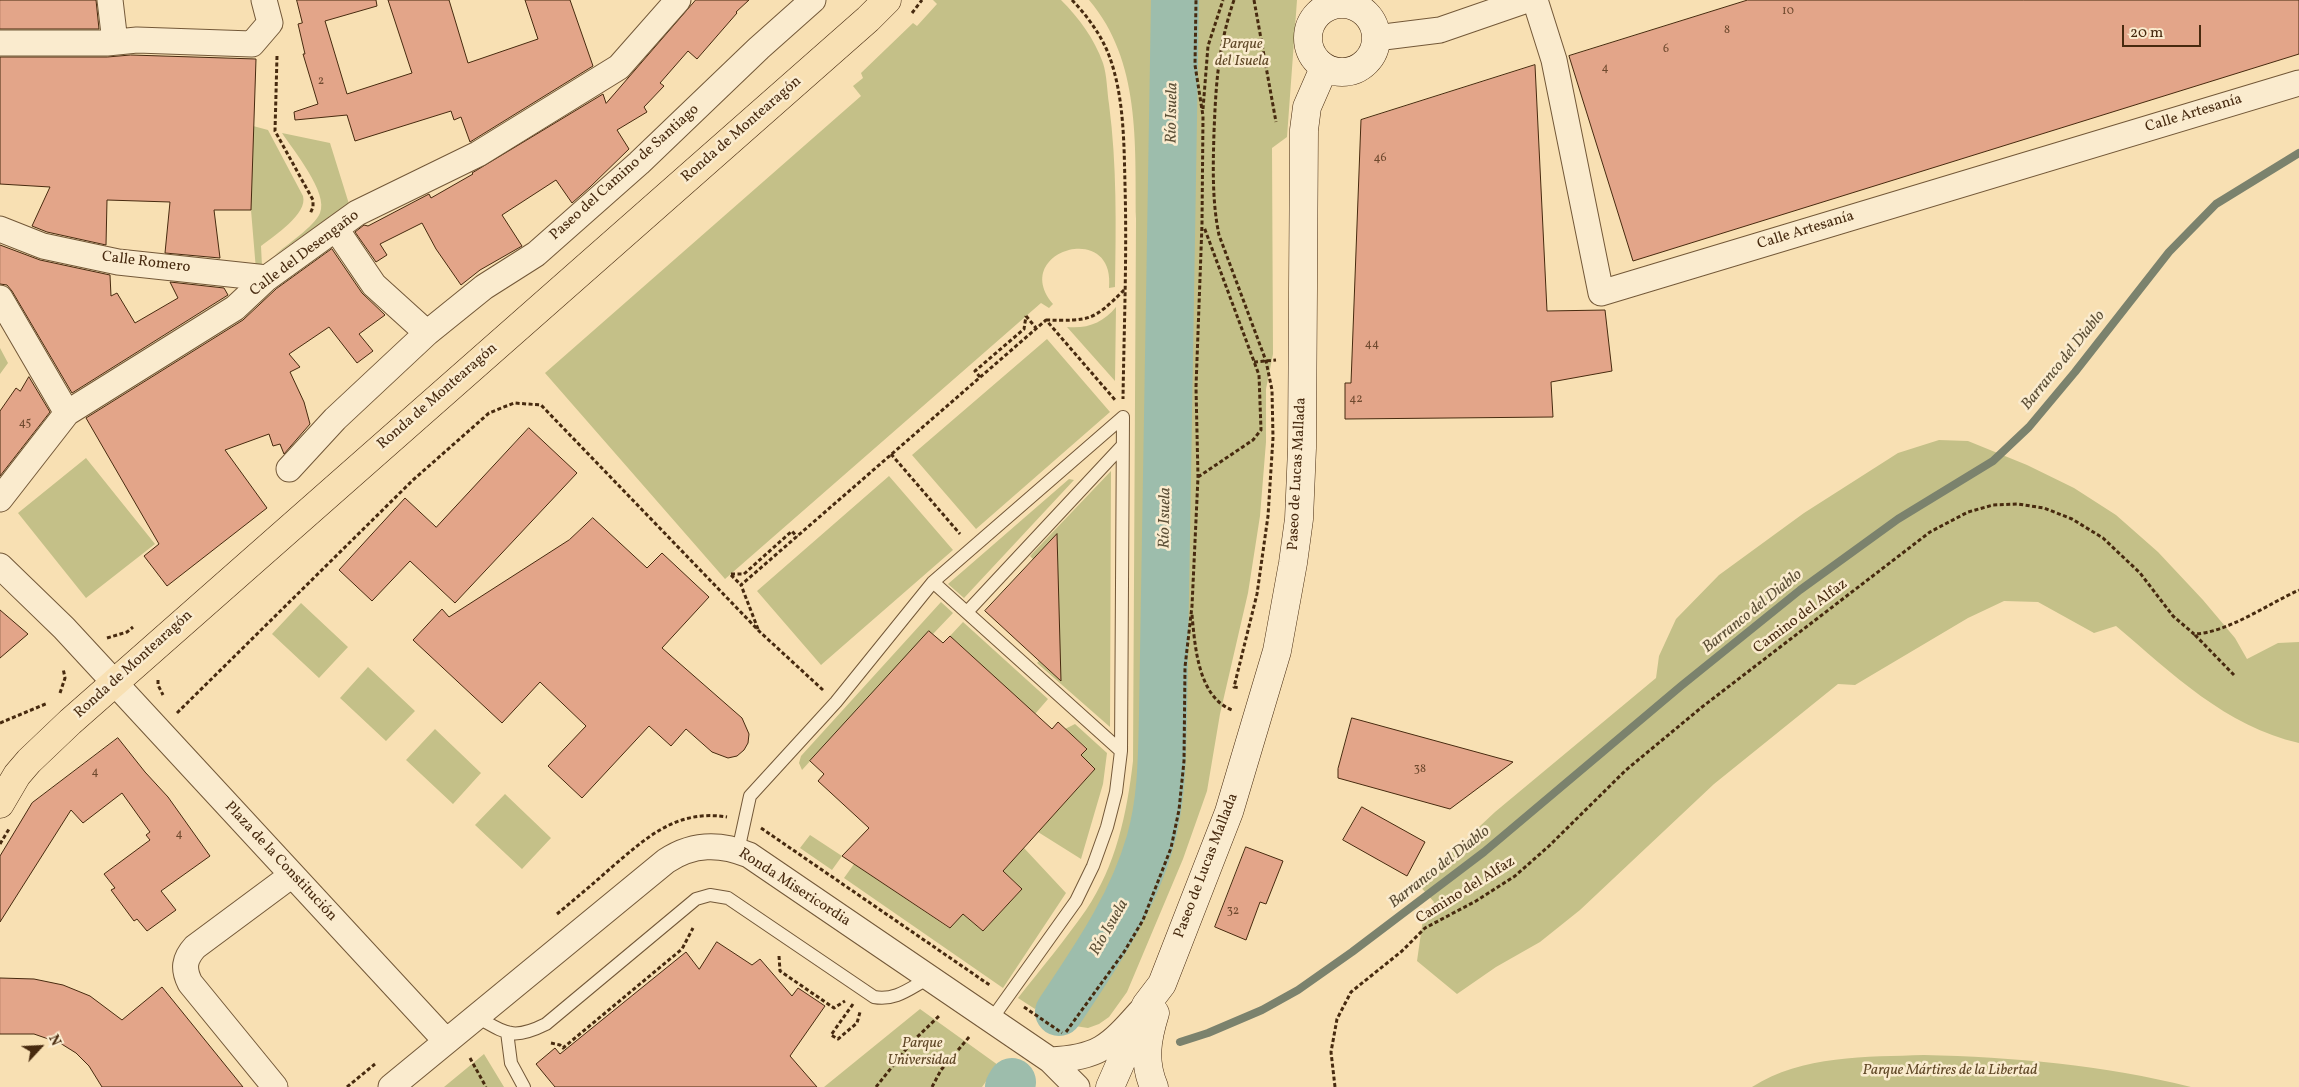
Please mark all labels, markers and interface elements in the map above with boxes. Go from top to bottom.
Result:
house number: 10 [1782,5,1794,19]
scale bar [2124,15,2203,47]
text: 20 m [2130,23,2163,44]
house number: 8 [1724,24,1730,38]
park label: Parque del Isuela [1215,36,1269,71]
house number: 6 [1663,43,1669,57]
house number: 4 [1601,62,1609,76]
street label: Ronda de Montearagón [678,73,806,187]
house number: 2 [318,75,324,89]
water label: Río Isuela [1163,82,1183,144]
street label: Calle Artesanía [2143,91,2245,137]
street label: Paseo del Camino de Santiago [547,101,703,245]
house number: 46 [1373,152,1387,166]
street label: Calle del Desengaño [247,207,363,301]
street label: Calle Artesanía [1755,208,1857,254]
street label: Calle Romero [101,249,191,277]
water label: Barranco del Diablo [2018,307,2110,415]
house number: 44 [1365,338,1379,352]
street label: Ronda de Montearagón [374,340,502,454]
house number: 42 [1349,393,1363,407]
street label: Paseo de Lucas Mallada [1285,397,1311,551]
house number: 45 [19,417,31,431]
water label: Río Isuela [1156,487,1176,549]
water label: Barranco del Diablo [1699,566,1807,658]
street label: Camino del Alfaz [1750,576,1852,658]
street label: Ronda de Montearagón [71,607,197,723]
house number: 38 [1414,763,1426,777]
house number: 4 [91,766,99,780]
street label: Paseo de Lucas Mallada [1171,791,1243,941]
street label: Plaza de la Constitución [220,798,340,926]
water label: Barranco del Diablo [1386,823,1494,913]
house number: 4 [175,828,183,842]
street label: Ronda Misericordia [735,845,853,931]
street label: Camino del Alfaz [1413,853,1519,929]
water label: Río Isuela [1086,897,1134,959]
house number: 32 [1227,905,1239,919]
north arrow [15,1022,65,1072]
text: N [43,1032,65,1049]
park label: Parque Universidad [887,1035,957,1070]
park label: Parque Mártires de la Libertad [1863,1062,2037,1080]

